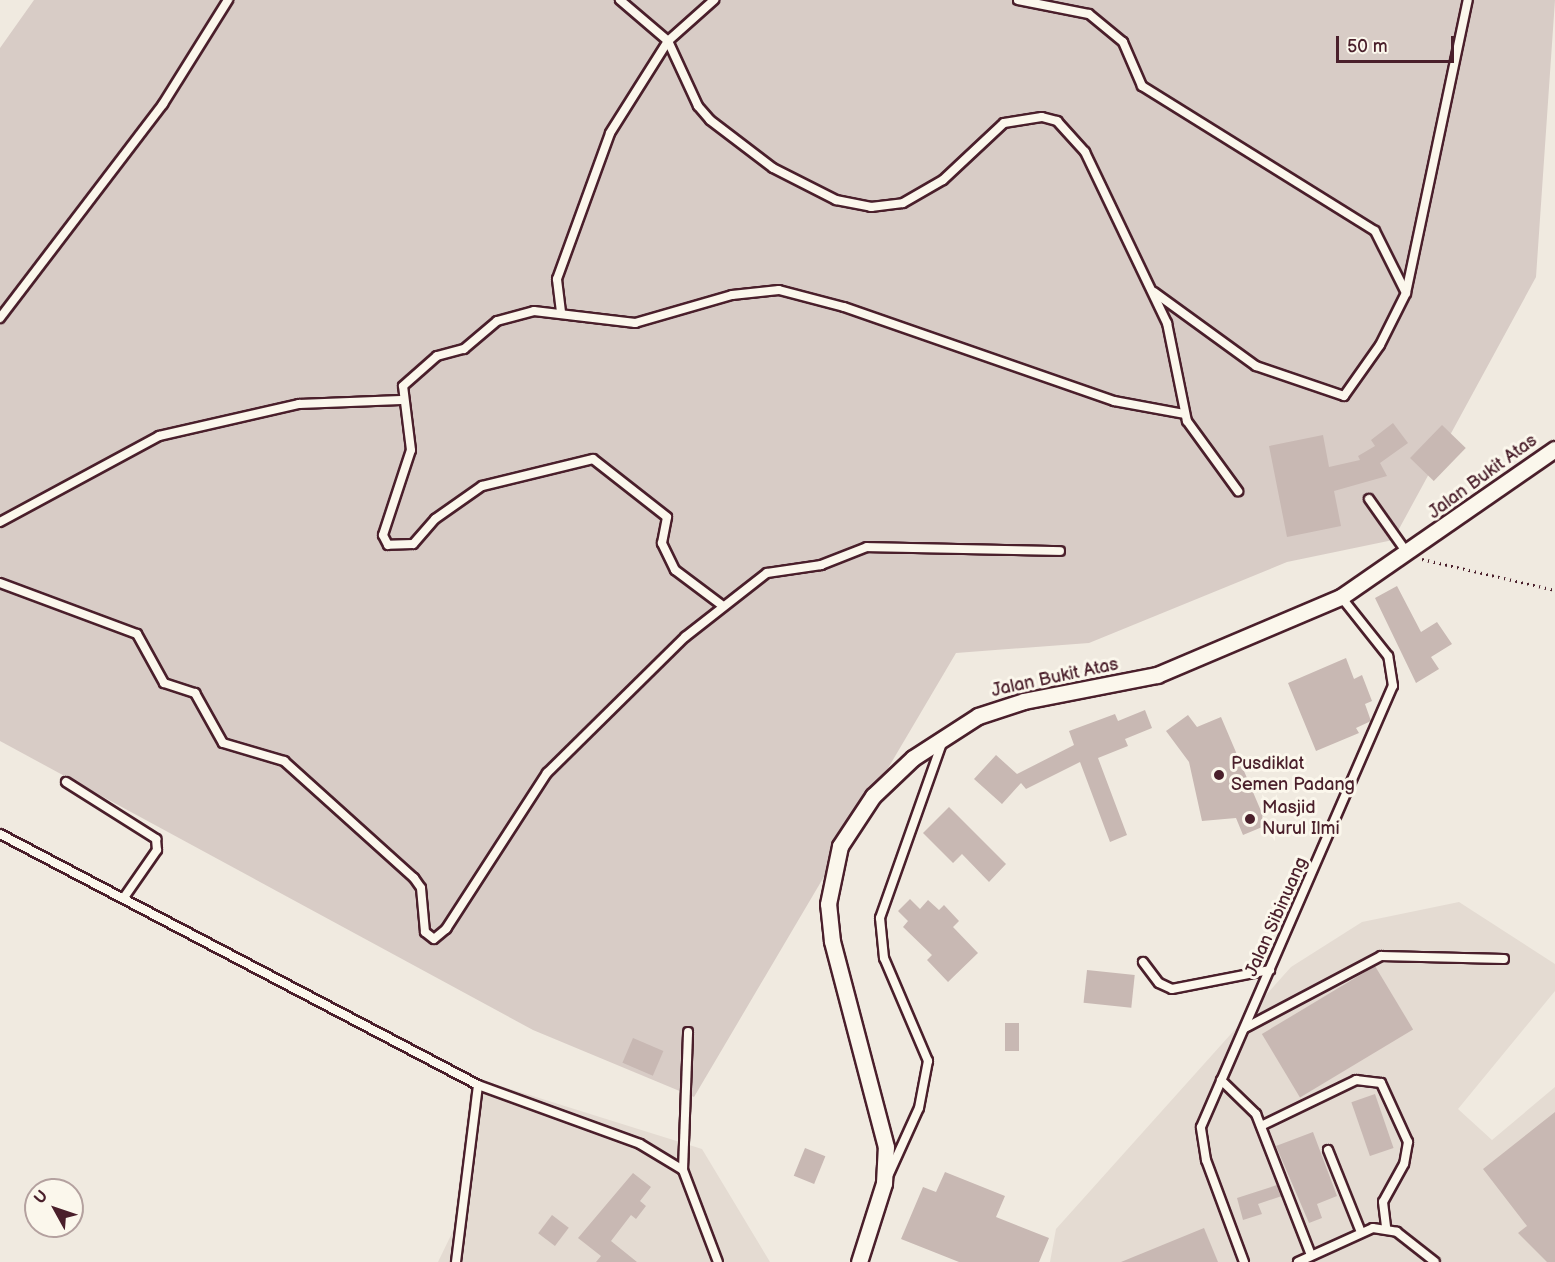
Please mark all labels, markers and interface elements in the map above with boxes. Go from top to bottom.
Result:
scale bar [1339,24,1458,62]
text: 50 m [1347,36,1388,57]
street label: Jalan Bukit Atas [1424,430,1542,524]
street label: Jalan Bukit Atas [990,654,1120,702]
place label: Pusdiklat Semen Padang [1231,754,1355,796]
marker: Pusdiklat Semen Padang [1212,768,1226,782]
place label: Masjid Nurul Ilmi [1262,798,1340,840]
marker: Masjid Nurul Ilmi [1243,812,1257,826]
street label: Jalan Sibinuang [1241,854,1313,980]
north arrow [24,1178,84,1238]
text: U [30,1187,52,1208]

